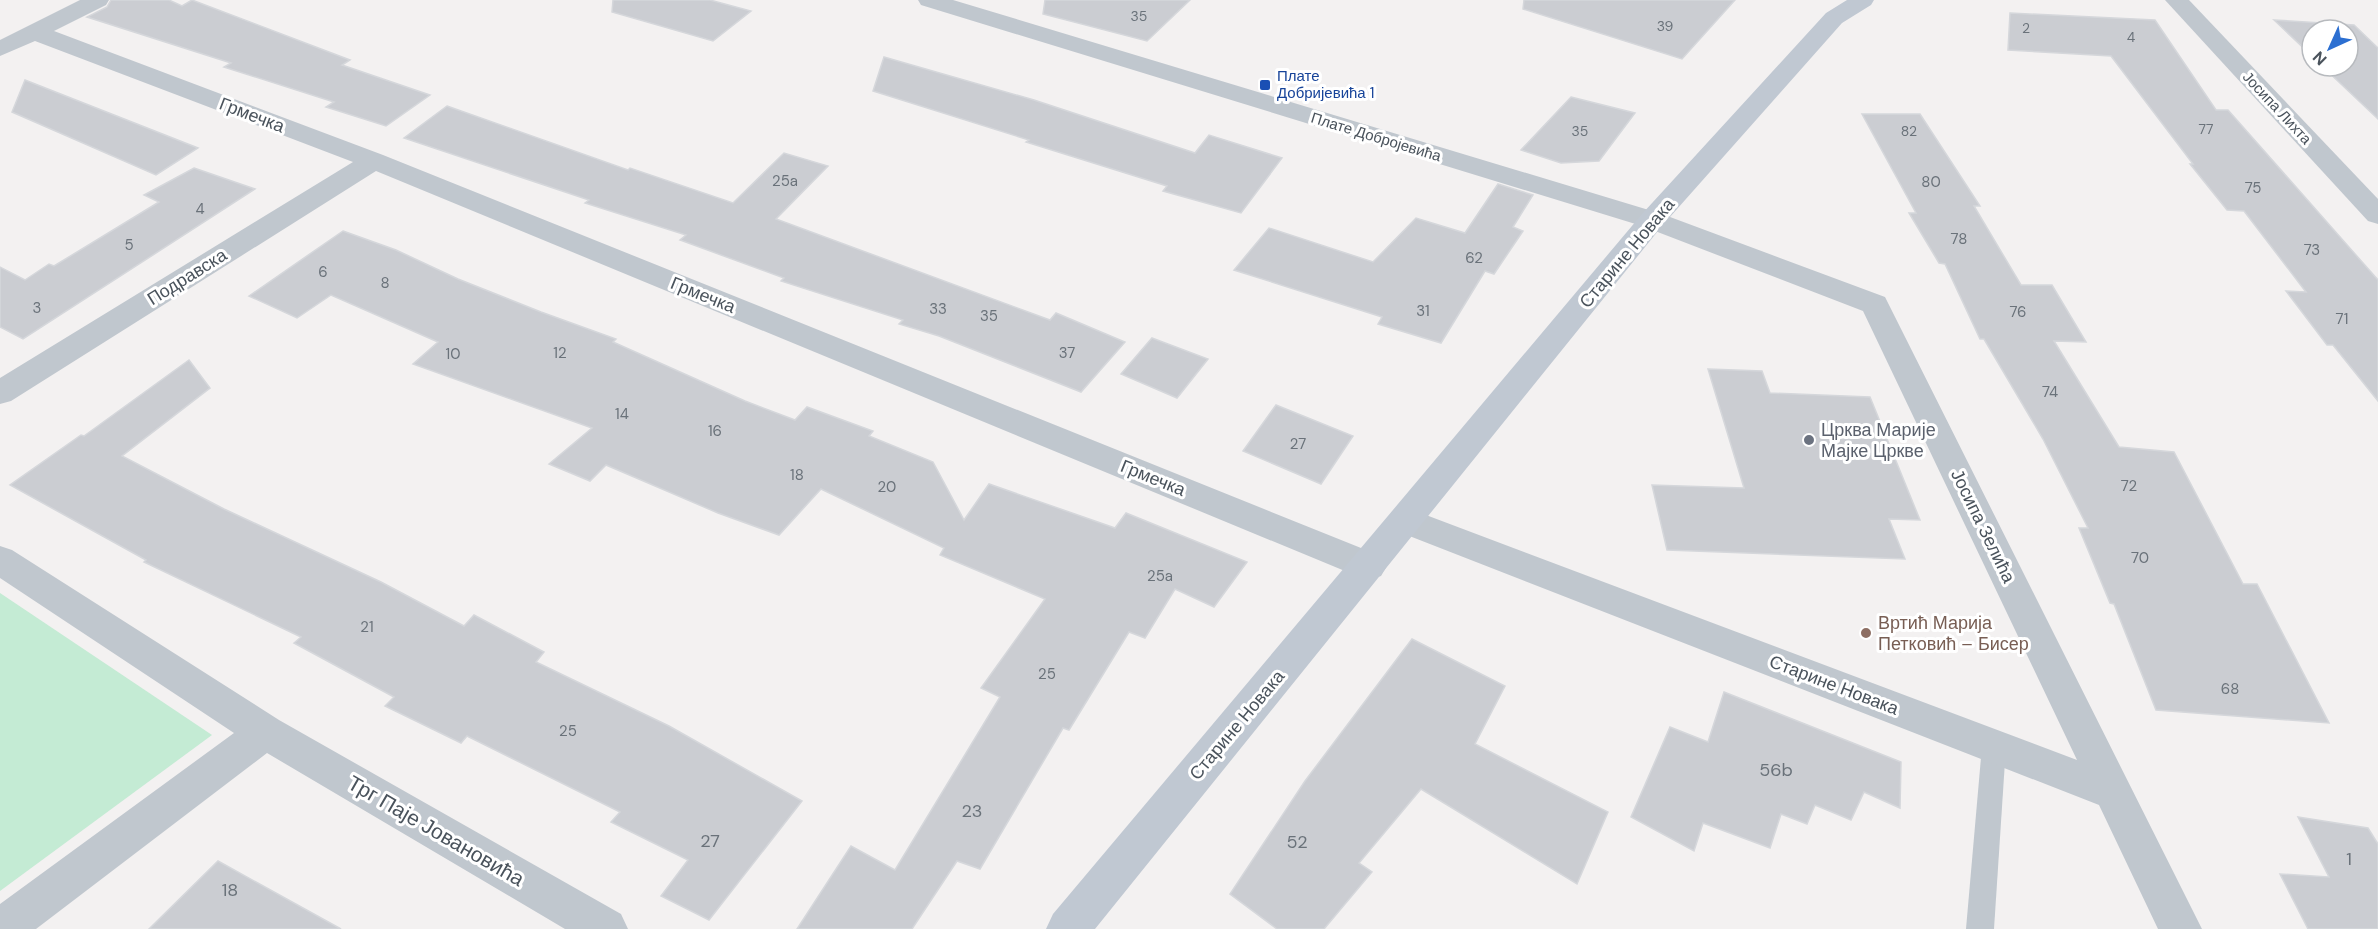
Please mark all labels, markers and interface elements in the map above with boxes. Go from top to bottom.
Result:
house number: 35 [1131,7,1147,25]
house number: 39 [1657,17,1674,35]
north arrow [2300,18,2360,78]
house number: 2 [2022,19,2030,37]
house number: 4 [2127,28,2136,46]
text: N [2308,47,2331,70]
place label: Плате Добријевића 1 [1277,66,1374,103]
street label: Јосипа Лихта [2238,67,2316,149]
marker: Плате Добријевића 1 [1258,78,1272,92]
street label: Грмечка [216,92,289,139]
street label: Плате Добројевића [1308,108,1444,167]
house number: 77 [2199,120,2213,138]
house number: 35 [1572,122,1588,140]
house number: 82 [1901,122,1917,140]
house number: 25a [772,171,798,191]
house number: 80 [1921,172,1941,192]
house number: 75 [2245,178,2261,198]
street label: Старине Новака [1574,192,1681,313]
house number: 4 [195,199,205,219]
house number: 78 [1951,229,1967,249]
house number: 5 [124,235,134,255]
house number: 73 [2304,240,2320,260]
street label: Подравска [143,243,232,311]
house number: 62 [1465,248,1483,268]
house number: 6 [318,262,328,282]
street label: Грмечка [667,271,740,319]
house number: 8 [380,273,390,293]
house number: 3 [33,298,41,318]
house number: 33 [929,299,947,319]
house number: 31 [1416,301,1430,321]
house number: 76 [2009,302,2027,322]
house number: 35 [980,306,998,326]
house number: 71 [2336,309,2348,329]
house number: 12 [553,343,567,363]
house number: 37 [1059,343,1075,363]
house number: 10 [446,344,460,364]
house number: 74 [2042,382,2058,402]
house number: 14 [615,404,629,424]
place label: Црква Марије Мајке Цркве [1821,418,1936,463]
house number: 16 [708,421,722,441]
marker: Црква Марије Мајке Цркве [1802,433,1816,447]
house number: 27 [1290,434,1306,454]
street label: Грмечка [1117,454,1190,502]
house number: 18 [790,465,804,485]
street label: Јосипа Зелића [1945,465,2021,588]
house number: 72 [2121,476,2137,496]
house number: 20 [878,477,896,497]
house number: 70 [2131,548,2149,568]
house number: 25a [1147,566,1173,586]
place label: Вртић Марија Петковић – Бисер [1878,611,2029,656]
house number: 21 [360,617,374,637]
marker: Вртић Марија Петковић – Бисер [1859,626,1873,640]
street label: Старине Новака [1766,649,1903,721]
house number: 25 [1038,664,1056,684]
street label: Старине Новака [1184,664,1291,785]
house number: 68 [2221,679,2239,699]
house number: 25 [559,721,577,741]
house number: 56b [1759,758,1793,782]
street label: Трг Паје Јовановића [343,769,530,893]
house number: 23 [961,799,983,823]
house number: 27 [700,829,720,853]
house number: 52 [1286,830,1308,854]
house number: 1 [2346,847,2352,871]
house number: 18 [222,878,238,902]

